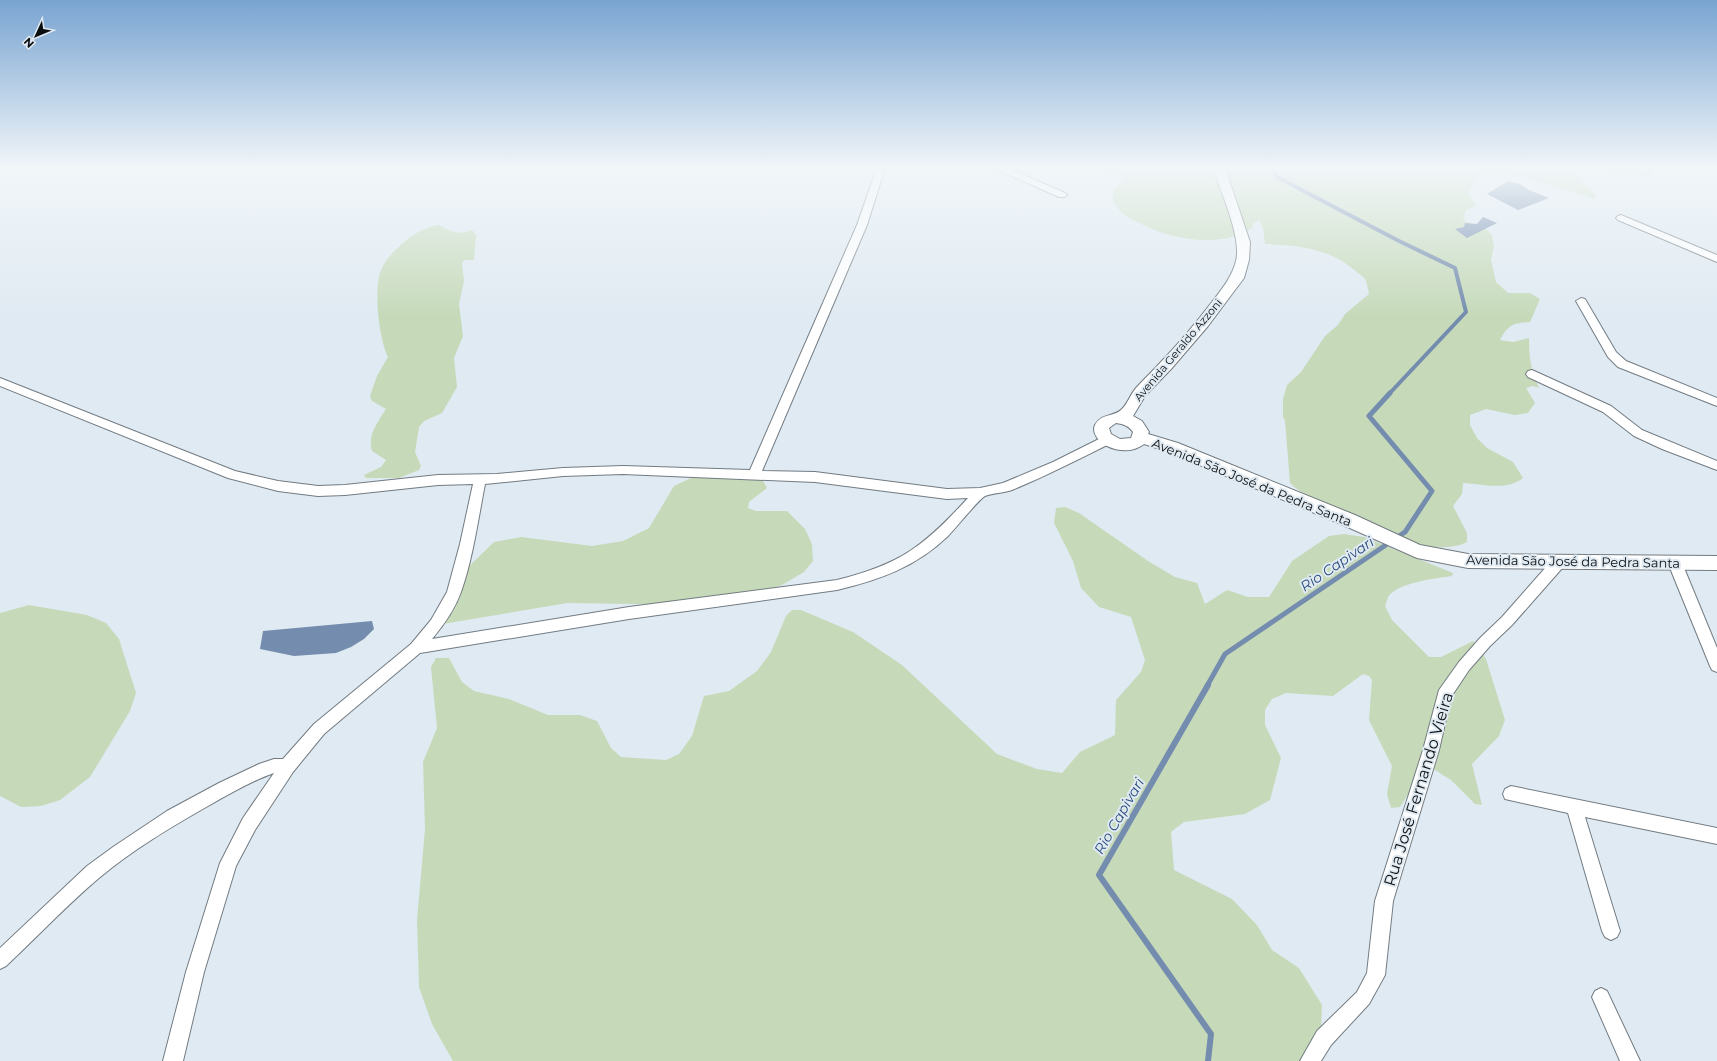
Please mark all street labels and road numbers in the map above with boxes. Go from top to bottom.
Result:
street label: Avenida Geraldo Azzoni [1131,296,1225,404]
street label: Avenida São José da Pedra Santa [1150,435,1354,529]
street label: Avenida São José da Pedra Santa [1466,551,1680,571]
street label: Rua José Fernando Vieira [1380,690,1457,889]

